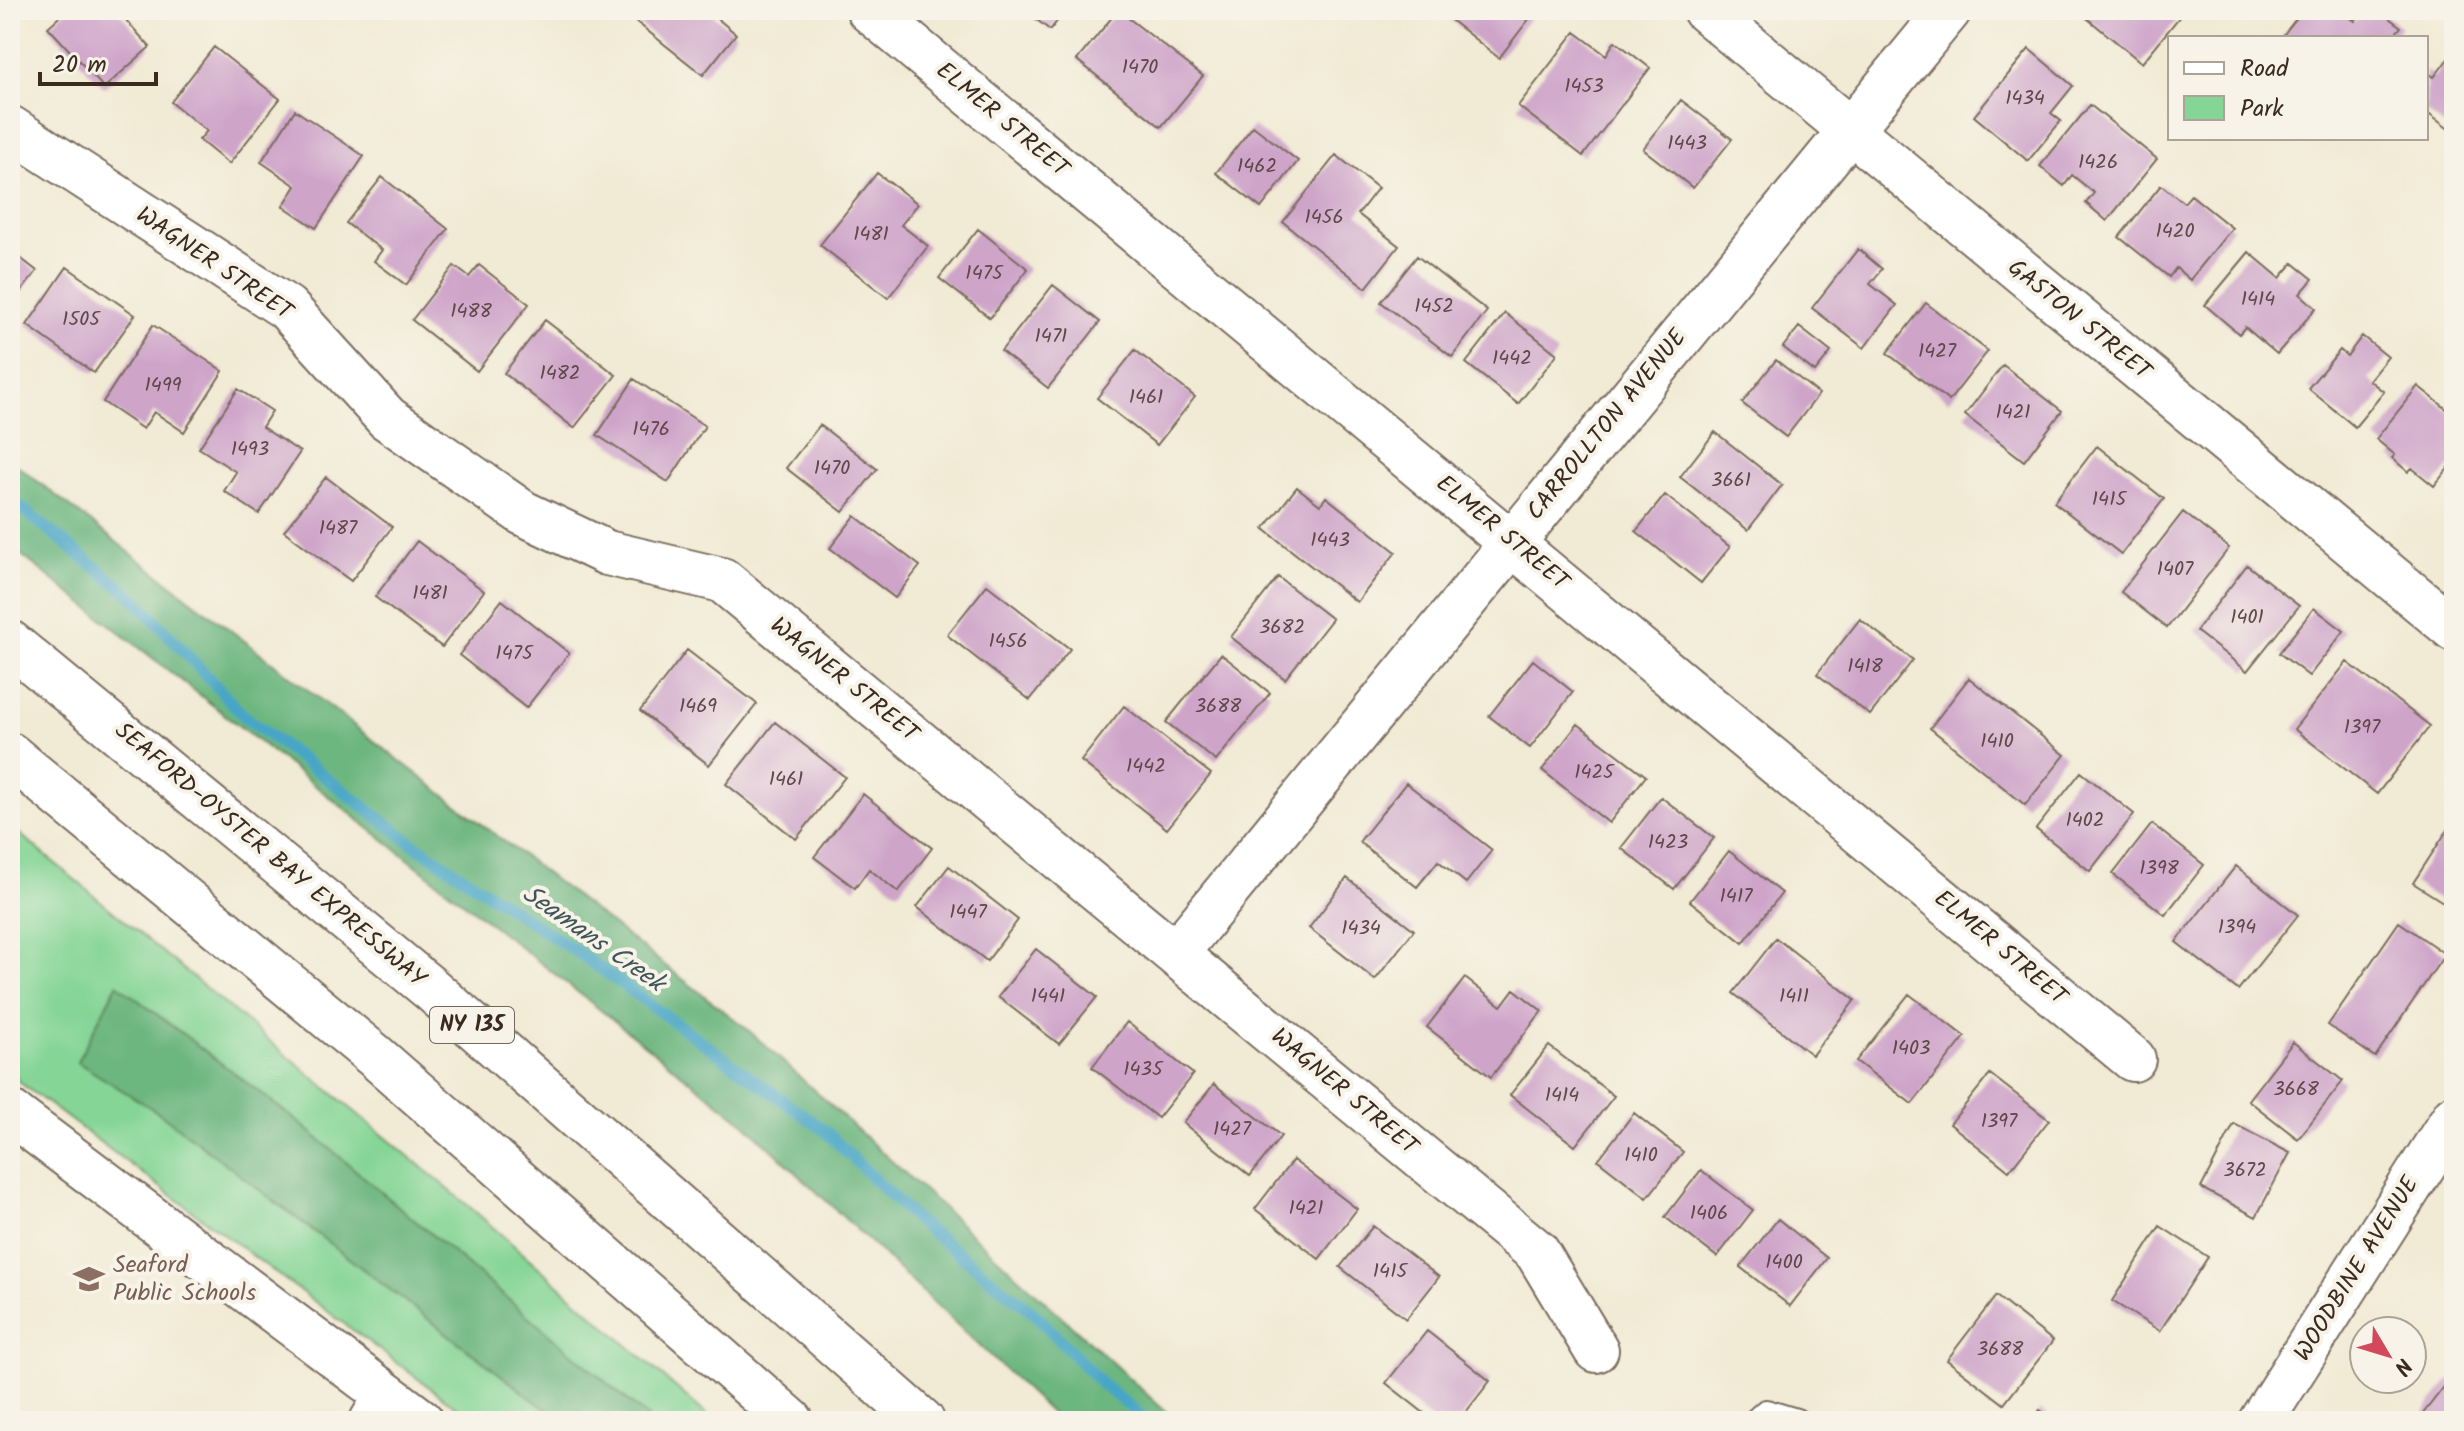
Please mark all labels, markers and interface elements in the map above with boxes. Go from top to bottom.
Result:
scale bar [40,36,156,86]
legend [2168,36,2428,140]
text: 20 m [52,46,107,85]
text: Road [2240,50,2289,89]
street label: ELMER STREET [927,52,1079,189]
house number: 1470 [1122,52,1158,84]
house number: 1453 [1564,71,1604,103]
house number: 1434 [2005,83,2045,115]
text: Park [2240,90,2284,129]
house number: 1443 [1667,128,1707,160]
house number: 1426 [2078,147,2118,179]
house number: 1462 [1237,151,1277,183]
street label: WAGNER STREET [127,197,302,332]
house number: 1456 [1304,202,1344,234]
house number: 1420 [2156,216,2194,248]
house number: 1481 [853,219,889,251]
street label: GASTON STREET [1998,249,2161,392]
house number: 1475 [965,258,1004,290]
house number: 1414 [2241,284,2275,316]
house number: 1452 [1414,291,1454,323]
house number: 1488 [450,296,493,328]
house number: 1505 [62,304,101,336]
street label: CARROLLTON AVENUE [1517,320,1697,530]
house number: 1471 [1035,321,1067,353]
house number: 1427 [1918,336,1957,368]
house number: 1442 [1492,343,1532,375]
house number: 1482 [540,358,580,390]
house number: 1499 [145,370,182,402]
house number: 1461 [1129,382,1163,414]
house number: 1421 [1995,397,2031,429]
house number: 1476 [632,414,670,446]
house number: 1493 [231,434,269,466]
house number: 1470 [814,453,850,485]
street label: ELMER STREET [1427,465,1579,602]
house number: 3661 [1711,465,1751,497]
house number: 1415 [2092,484,2127,516]
house number: 1487 [319,513,358,545]
house number: 1443 [1310,525,1350,557]
house number: 1407 [2157,554,2194,586]
house number: 1481 [412,578,448,610]
house number: 1401 [2230,602,2264,634]
street label: WAGNER STREET [761,607,929,754]
house number: 3682 [1259,612,1305,644]
house number: 1456 [988,626,1028,658]
house number: 1475 [495,638,534,670]
house number: 1418 [1847,651,1884,683]
house number: 1469 [679,691,717,723]
house number: 3688 [1195,691,1242,723]
street label: SEAFORD-OYSTER BAY EXPRESSWAY [105,712,436,998]
house number: 1397 [2344,712,2381,744]
house number: 1410 [1980,726,2014,758]
house number: 1442 [1126,751,1166,783]
house number: 1425 [1574,757,1615,789]
house number: 1461 [769,764,803,796]
house number: 1402 [2066,805,2104,837]
house number: 1423 [1648,827,1688,859]
house number: 1398 [2139,853,2180,885]
water label: Seamans Creek [513,874,676,1006]
street label: ELMER STREET [1925,880,2077,1017]
house number: 1417 [1720,881,1753,913]
house number: 1447 [949,897,988,929]
house number: 1394 [2218,912,2256,944]
house number: 1434 [1341,913,1381,945]
house number: 1441 [1031,981,1065,1013]
house number: 1411 [1779,981,1809,1013]
road number: NY 135 [430,1007,514,1043]
street label: WAGNER STREET [1262,1018,1428,1167]
house number: 1403 [1892,1033,1930,1065]
house number: 1435 [1123,1054,1164,1086]
house number: 3668 [2273,1074,2320,1106]
house number: 1414 [1545,1080,1579,1112]
house number: 1397 [1981,1106,2018,1138]
house number: 1427 [1213,1114,1252,1146]
house number: 1410 [1624,1140,1658,1172]
house number: 3672 [2223,1155,2267,1187]
street label: WOODBINE AVENUE [2289,1171,2425,1367]
house number: 1421 [1288,1193,1324,1225]
house number: 1406 [1690,1198,1728,1230]
place label: Seaford Public Schools [113,1246,256,1313]
house number: 1400 [1765,1247,1803,1279]
house number: 1415 [1373,1256,1408,1288]
school or university icon: Seaford Public Schools [72,1262,106,1296]
north arrow [2348,1315,2428,1395]
house number: 3688 [1977,1334,2024,1366]

